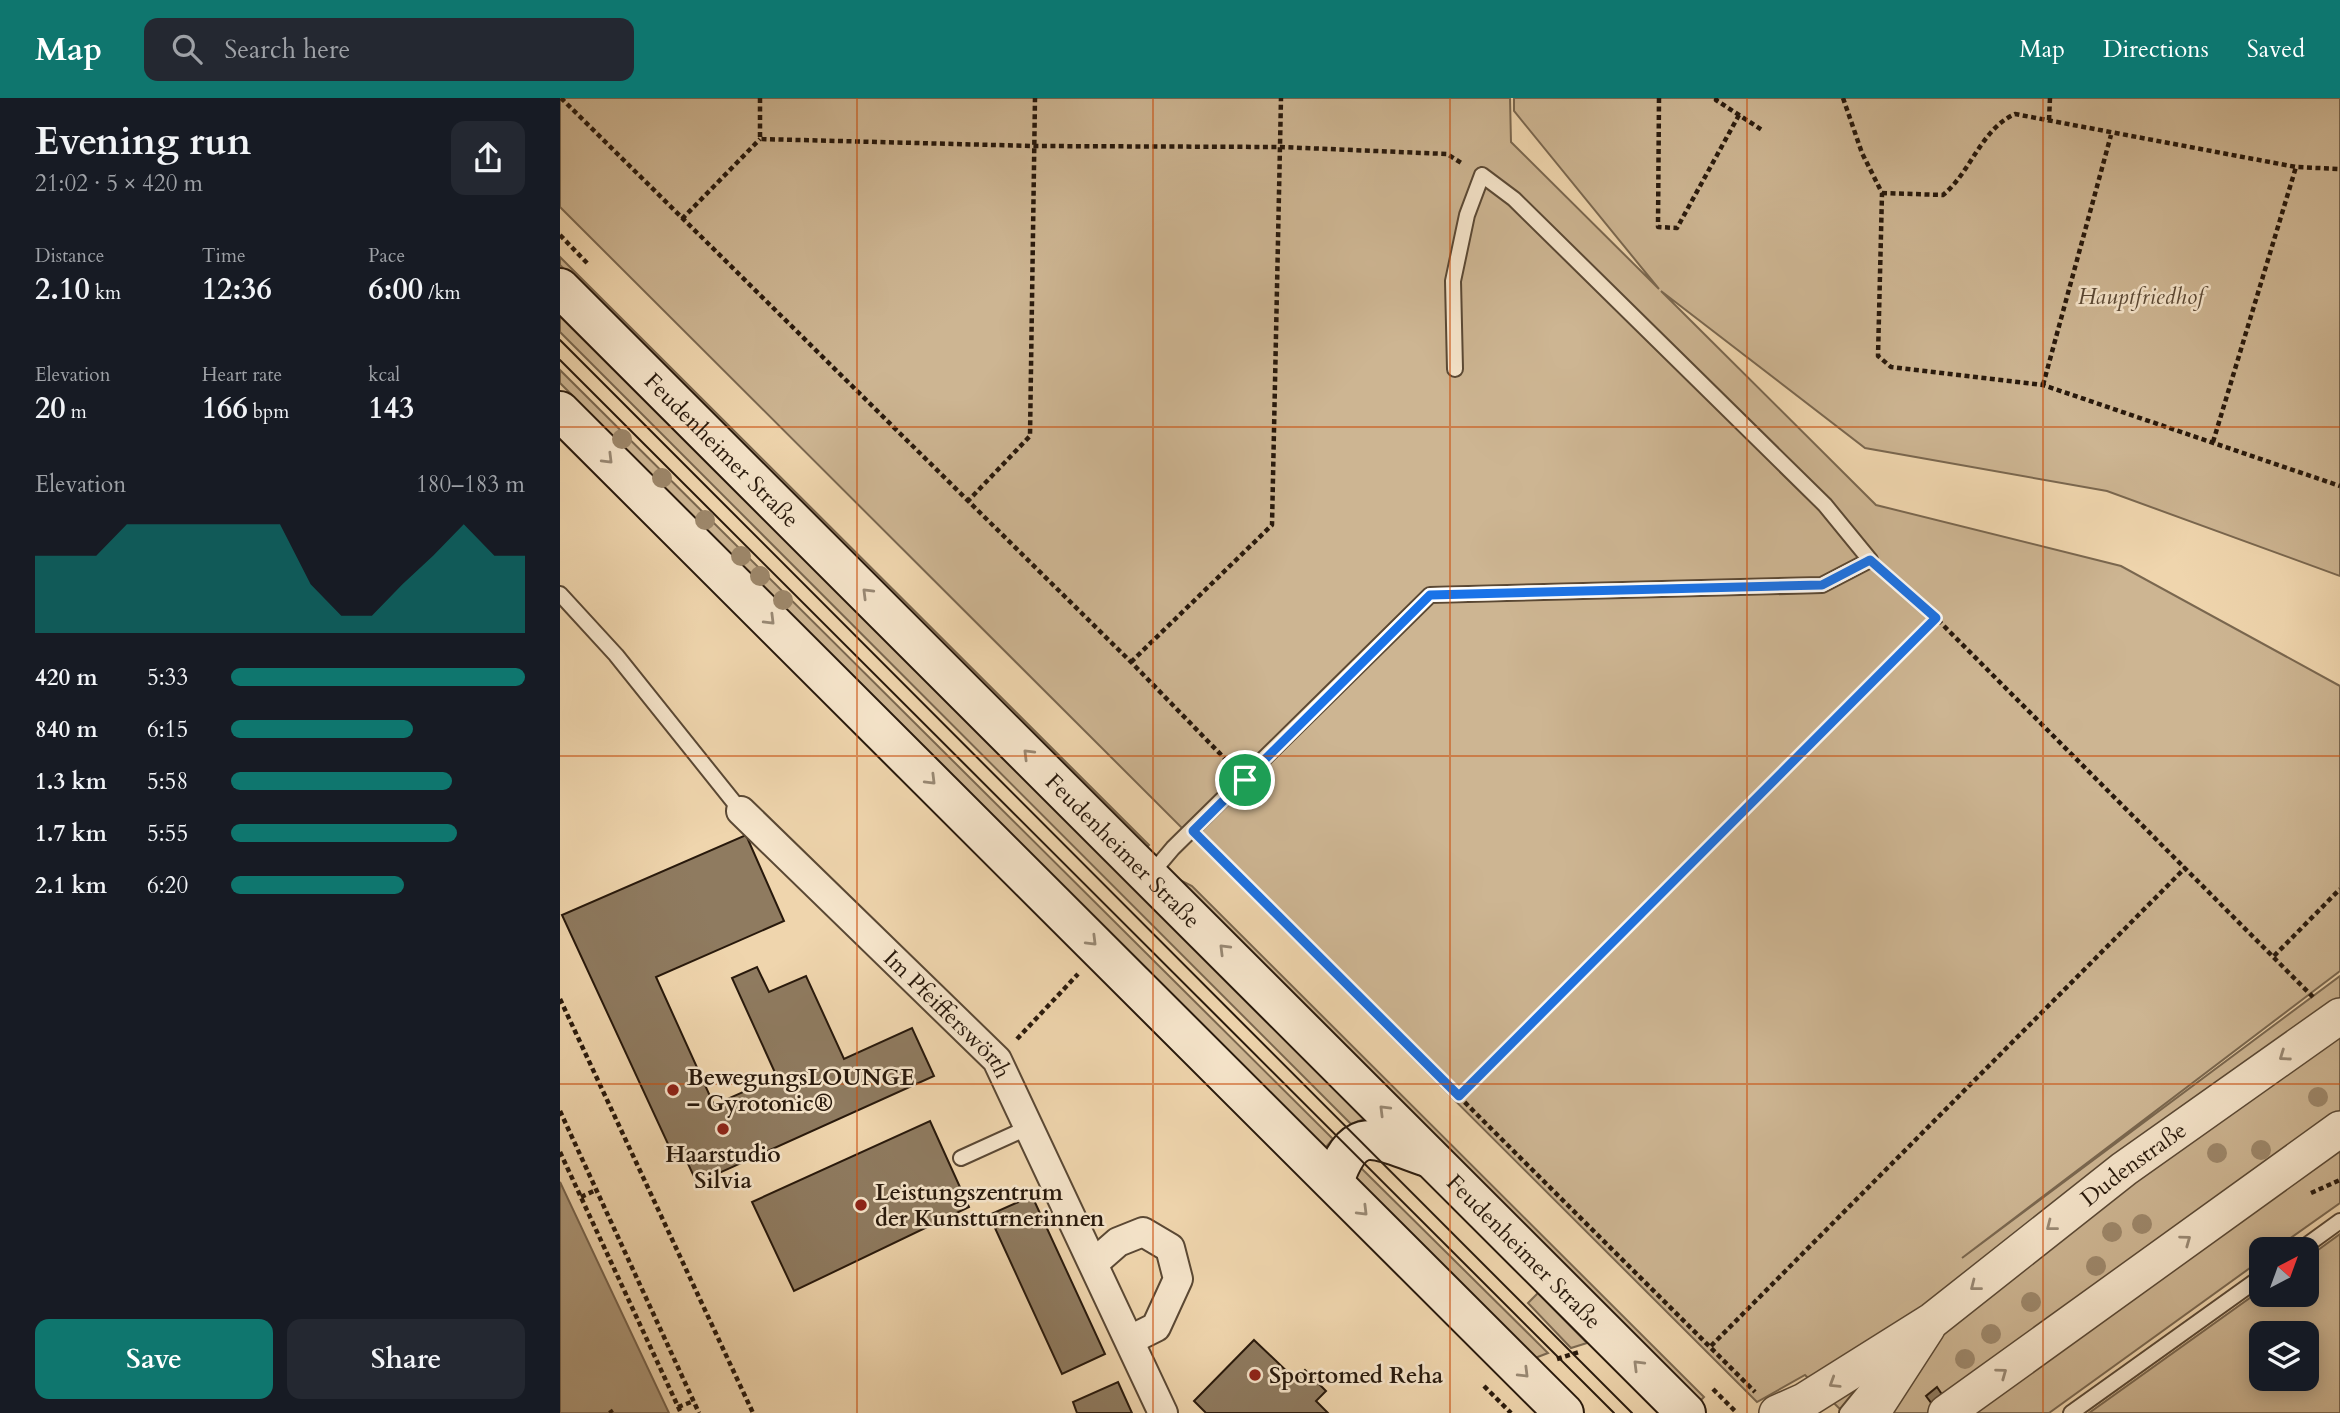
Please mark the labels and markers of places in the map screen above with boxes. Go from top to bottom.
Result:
pin [1215,750,1275,810]
place label: BewegungsLOUNGE – Gyrotonic® [687,1062,915,1119]
marker: BewegungsLOUNGE – Gyrotonic® [665,1082,681,1098]
marker: Haarstudio Silvia [715,1121,731,1137]
place label: Haarstudio Silvia [665,1139,781,1196]
place label: Leistungszentrum der Kunstturnerinnen [875,1177,1105,1234]
marker: Leistungszentrum der Kunstturnerinnen [853,1197,869,1213]
place label: Sportomed Reha [1269,1360,1444,1391]
marker: Sportomed Reha [1247,1367,1263,1383]

